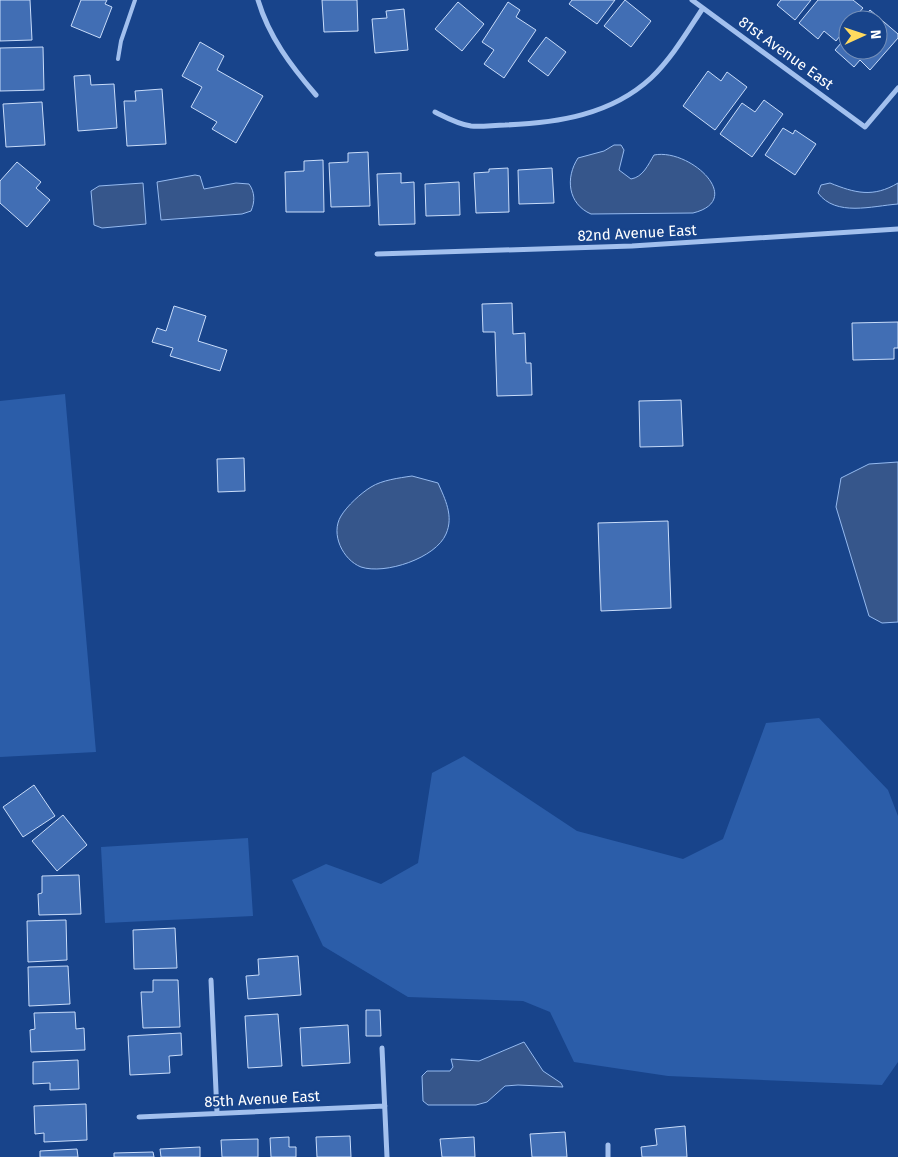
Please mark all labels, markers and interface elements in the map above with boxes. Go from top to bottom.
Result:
north arrow [838,10,888,60]
street label: 81st Avenue East [735,13,837,94]
text: N [867,29,884,39]
street label: 82nd Avenue East [577,221,698,245]
street label: 85th Avenue East [204,1087,321,1111]

